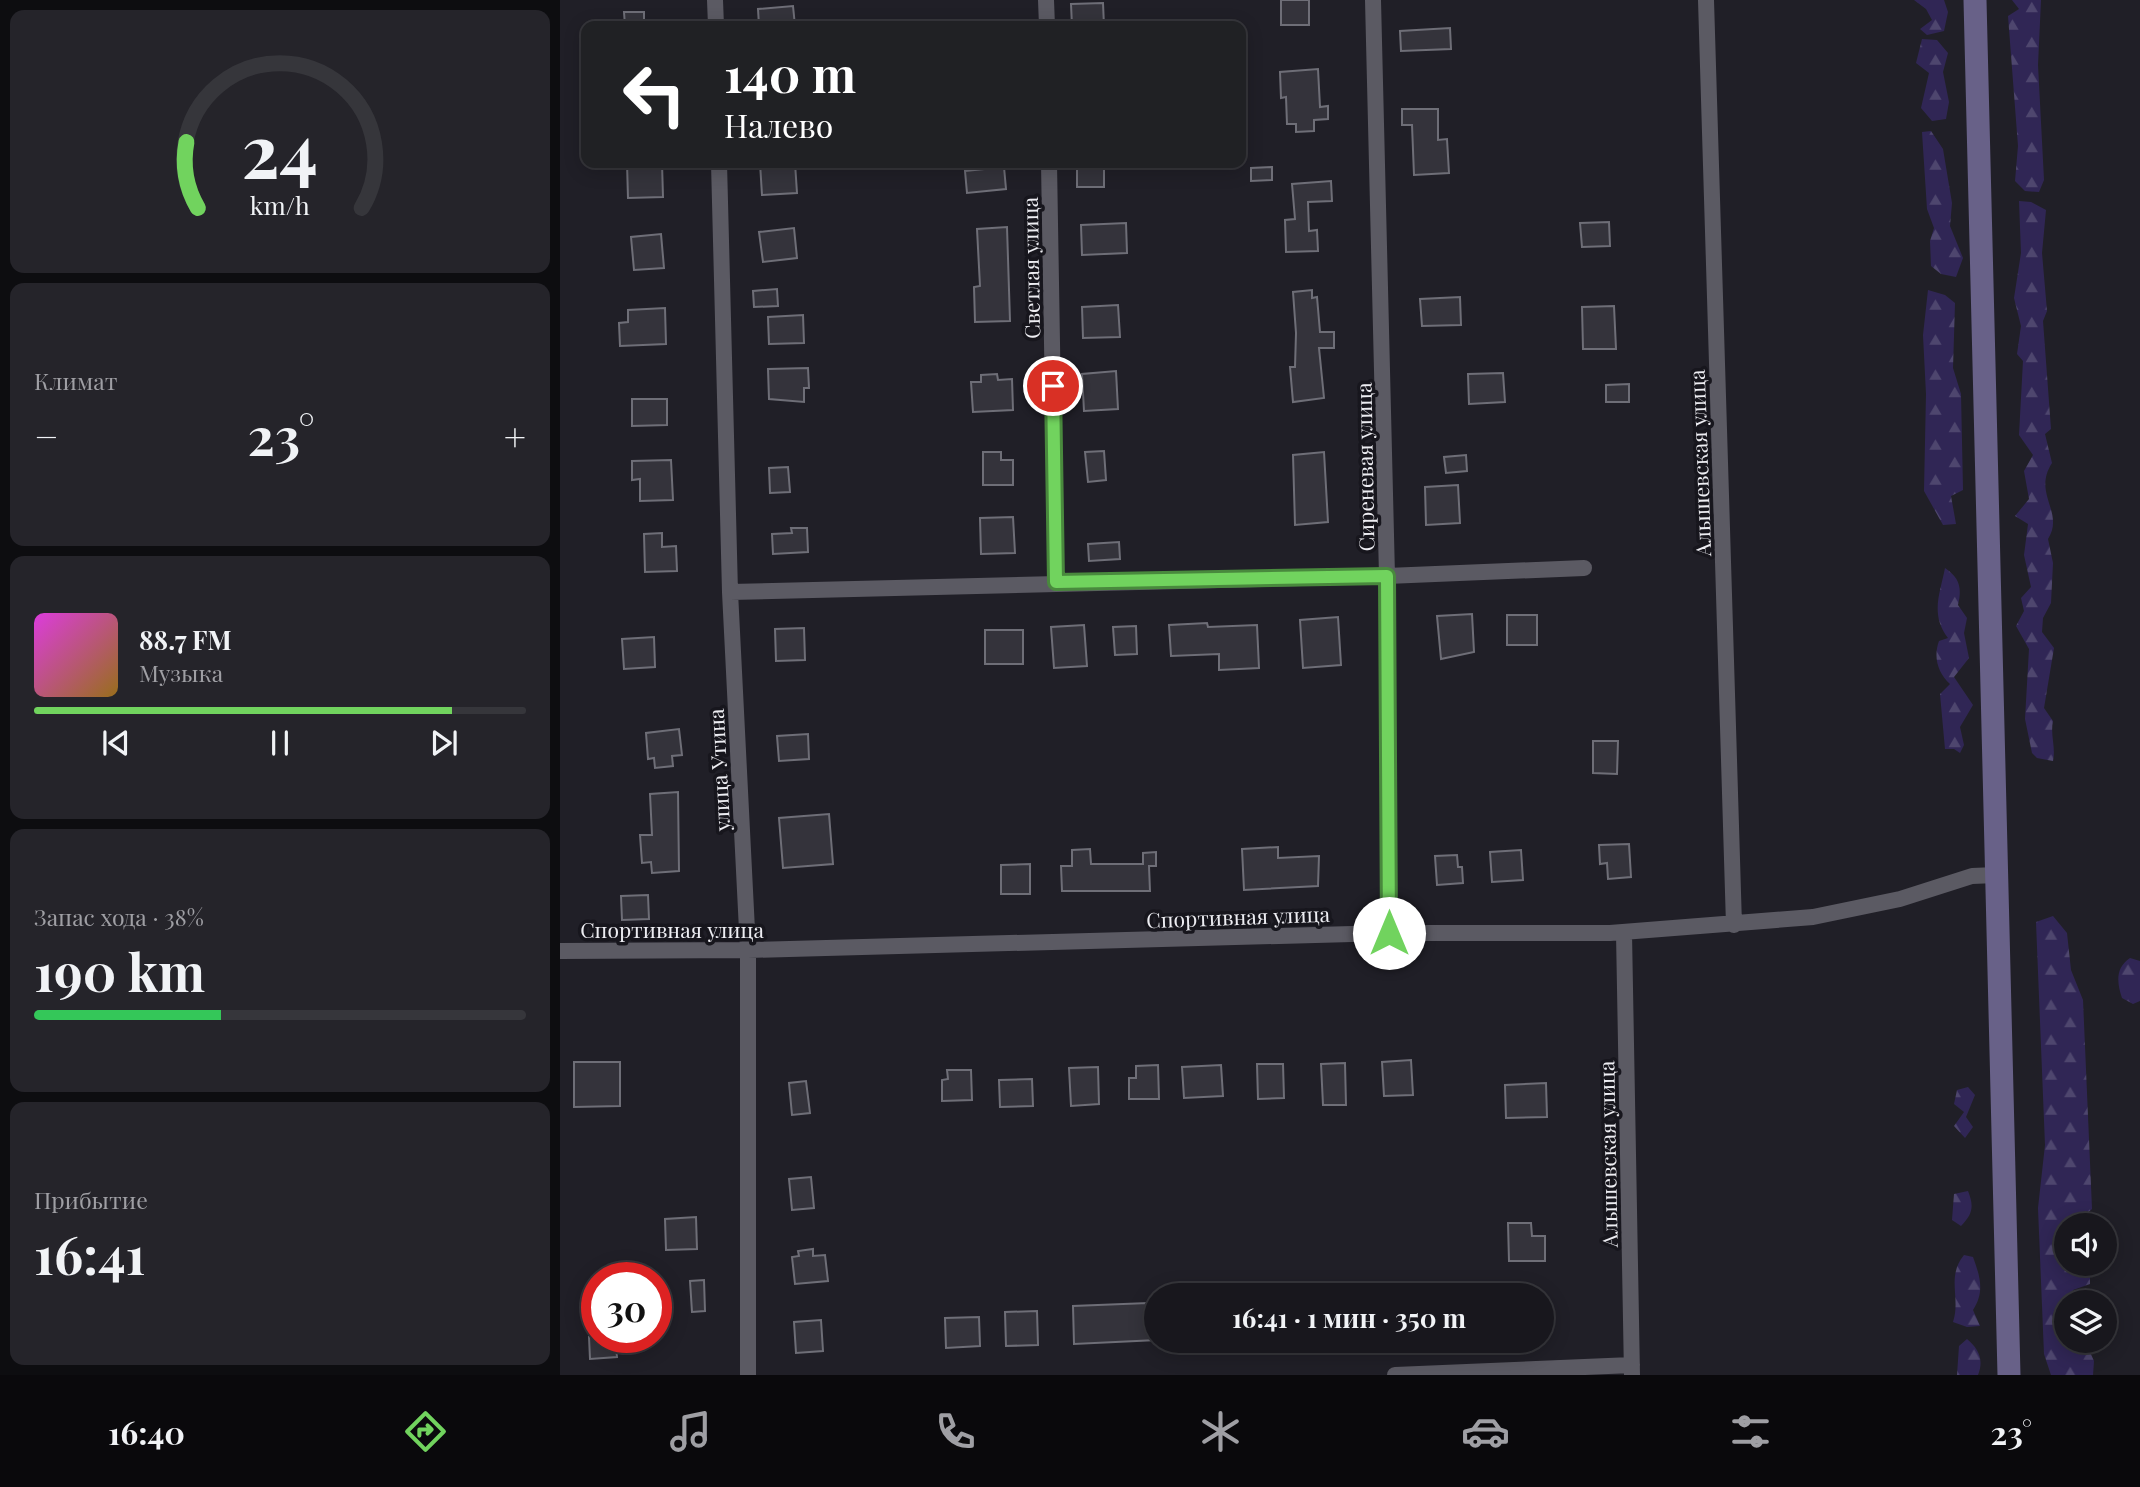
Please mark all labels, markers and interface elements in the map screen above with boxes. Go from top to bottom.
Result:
text: 140 m [724,40,856,105]
icon: left [609,49,700,140]
text: 24 [242,99,318,196]
text: Налево [724,103,833,146]
text: km/h [250,187,310,220]
street label: Светлая улица [1015,196,1045,339]
pin [1023,356,1083,416]
text: Климат [34,365,117,396]
icon: arrive [1034,367,1072,405]
street label: Алышевская улица [1682,369,1716,558]
street label: Сиреневая улица [1349,382,1379,552]
text: 23° [248,400,315,469]
text: − [34,410,59,461]
text: + [504,410,526,461]
text: 88.7 FM [139,622,232,657]
text: Музыка [139,657,223,688]
street label: улица Утина [701,707,735,833]
icon: previous [97,724,135,762]
icon: pause [261,724,299,762]
icon: next [425,724,463,762]
position arrow [1352,896,1426,970]
street label: Спортивная улица [1146,899,1331,933]
text: Запас хода · 38% [34,901,204,932]
street label: Спортивная улица [580,915,764,943]
text: 190 km [34,936,205,1005]
street label: Алышевская улица [1591,1060,1623,1249]
text: Прибытие [34,1184,148,1215]
map controls [2054,1213,2117,1353]
button: sound [2054,1213,2117,1276]
text: 16:41 [34,1219,146,1288]
speed limit sign: 30 [581,1262,672,1353]
button: layers [2054,1290,2117,1353]
text: 16:41 · 1 мин · 350 m [1232,1300,1466,1335]
icon: directions [401,1407,450,1456]
icon: music [666,1407,715,1456]
icon: phone [931,1407,980,1456]
icon: climate [1196,1407,1245,1456]
icon: car [1461,1407,1510,1456]
icon: filters [1726,1407,1775,1456]
text: 16:40 [108,1410,185,1453]
text: 23° [1991,1410,2032,1453]

